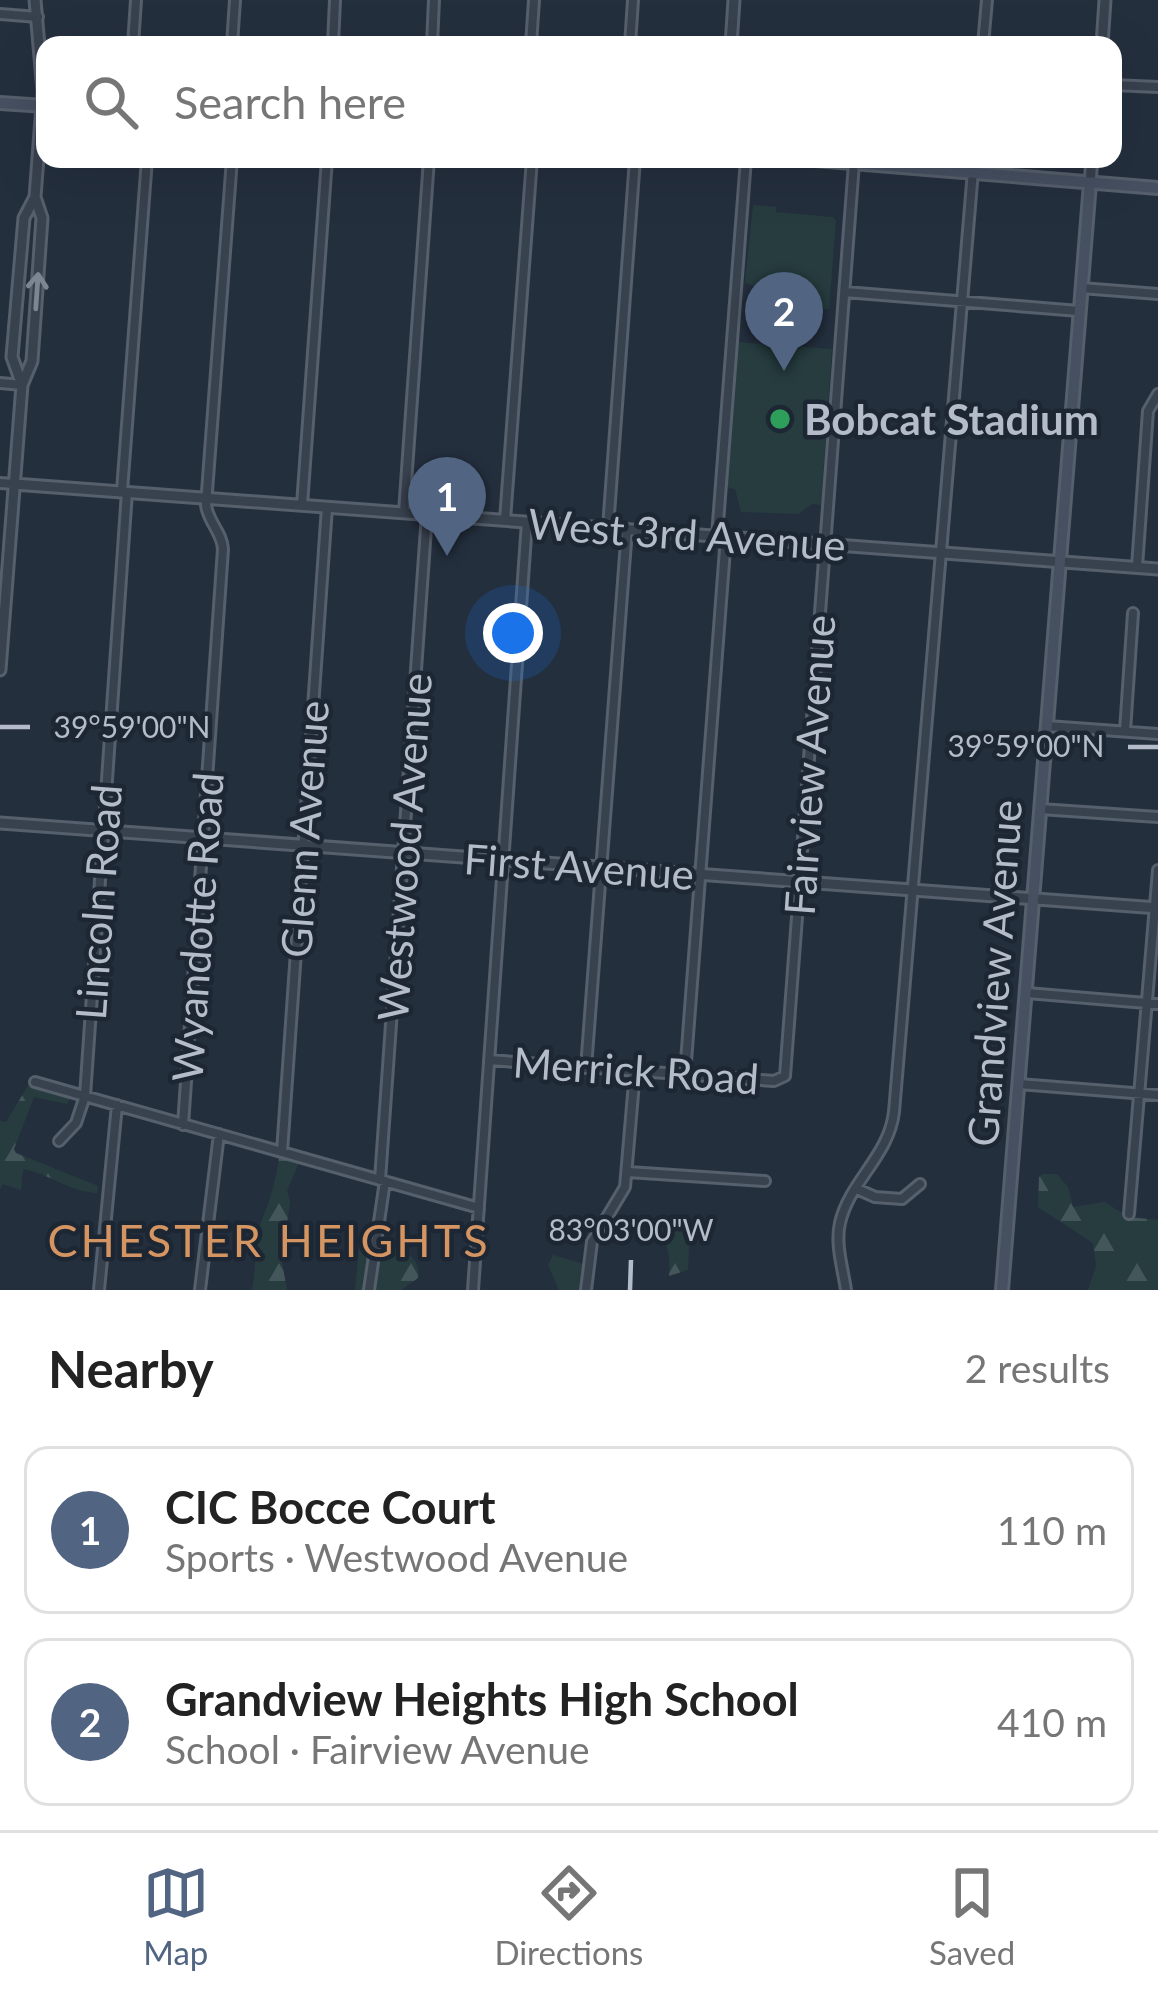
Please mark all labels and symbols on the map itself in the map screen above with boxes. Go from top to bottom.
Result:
one-way arrow [26,272,49,311]
pin: 2 [745,272,823,371]
place label: Bobcat Stadium [804,394,1099,444]
marker: Bobcat Stadium [767,406,793,432]
pin: 1 [408,457,486,556]
street label: West 3rd Avenue [527,498,847,570]
your location [483,603,543,663]
street label: Fairview Avenue [774,613,844,917]
street label: Westwood Avenue [367,671,441,1023]
street label: Glenn Avenue [270,699,338,959]
text: 39°59'00"N [54,708,210,744]
text: 39°59'00"N [948,727,1104,763]
street label: Wyandotte Road [161,771,233,1083]
street label: Lincoln Road [65,783,131,1021]
street label: Grandview Avenue [957,798,1031,1148]
street label: First Avenue [462,833,696,899]
street label: Merrick Road [511,1036,761,1104]
text: 83°03'00"W [548,1211,714,1247]
district label: CHESTER HEIGHTS [47,1213,491,1267]

